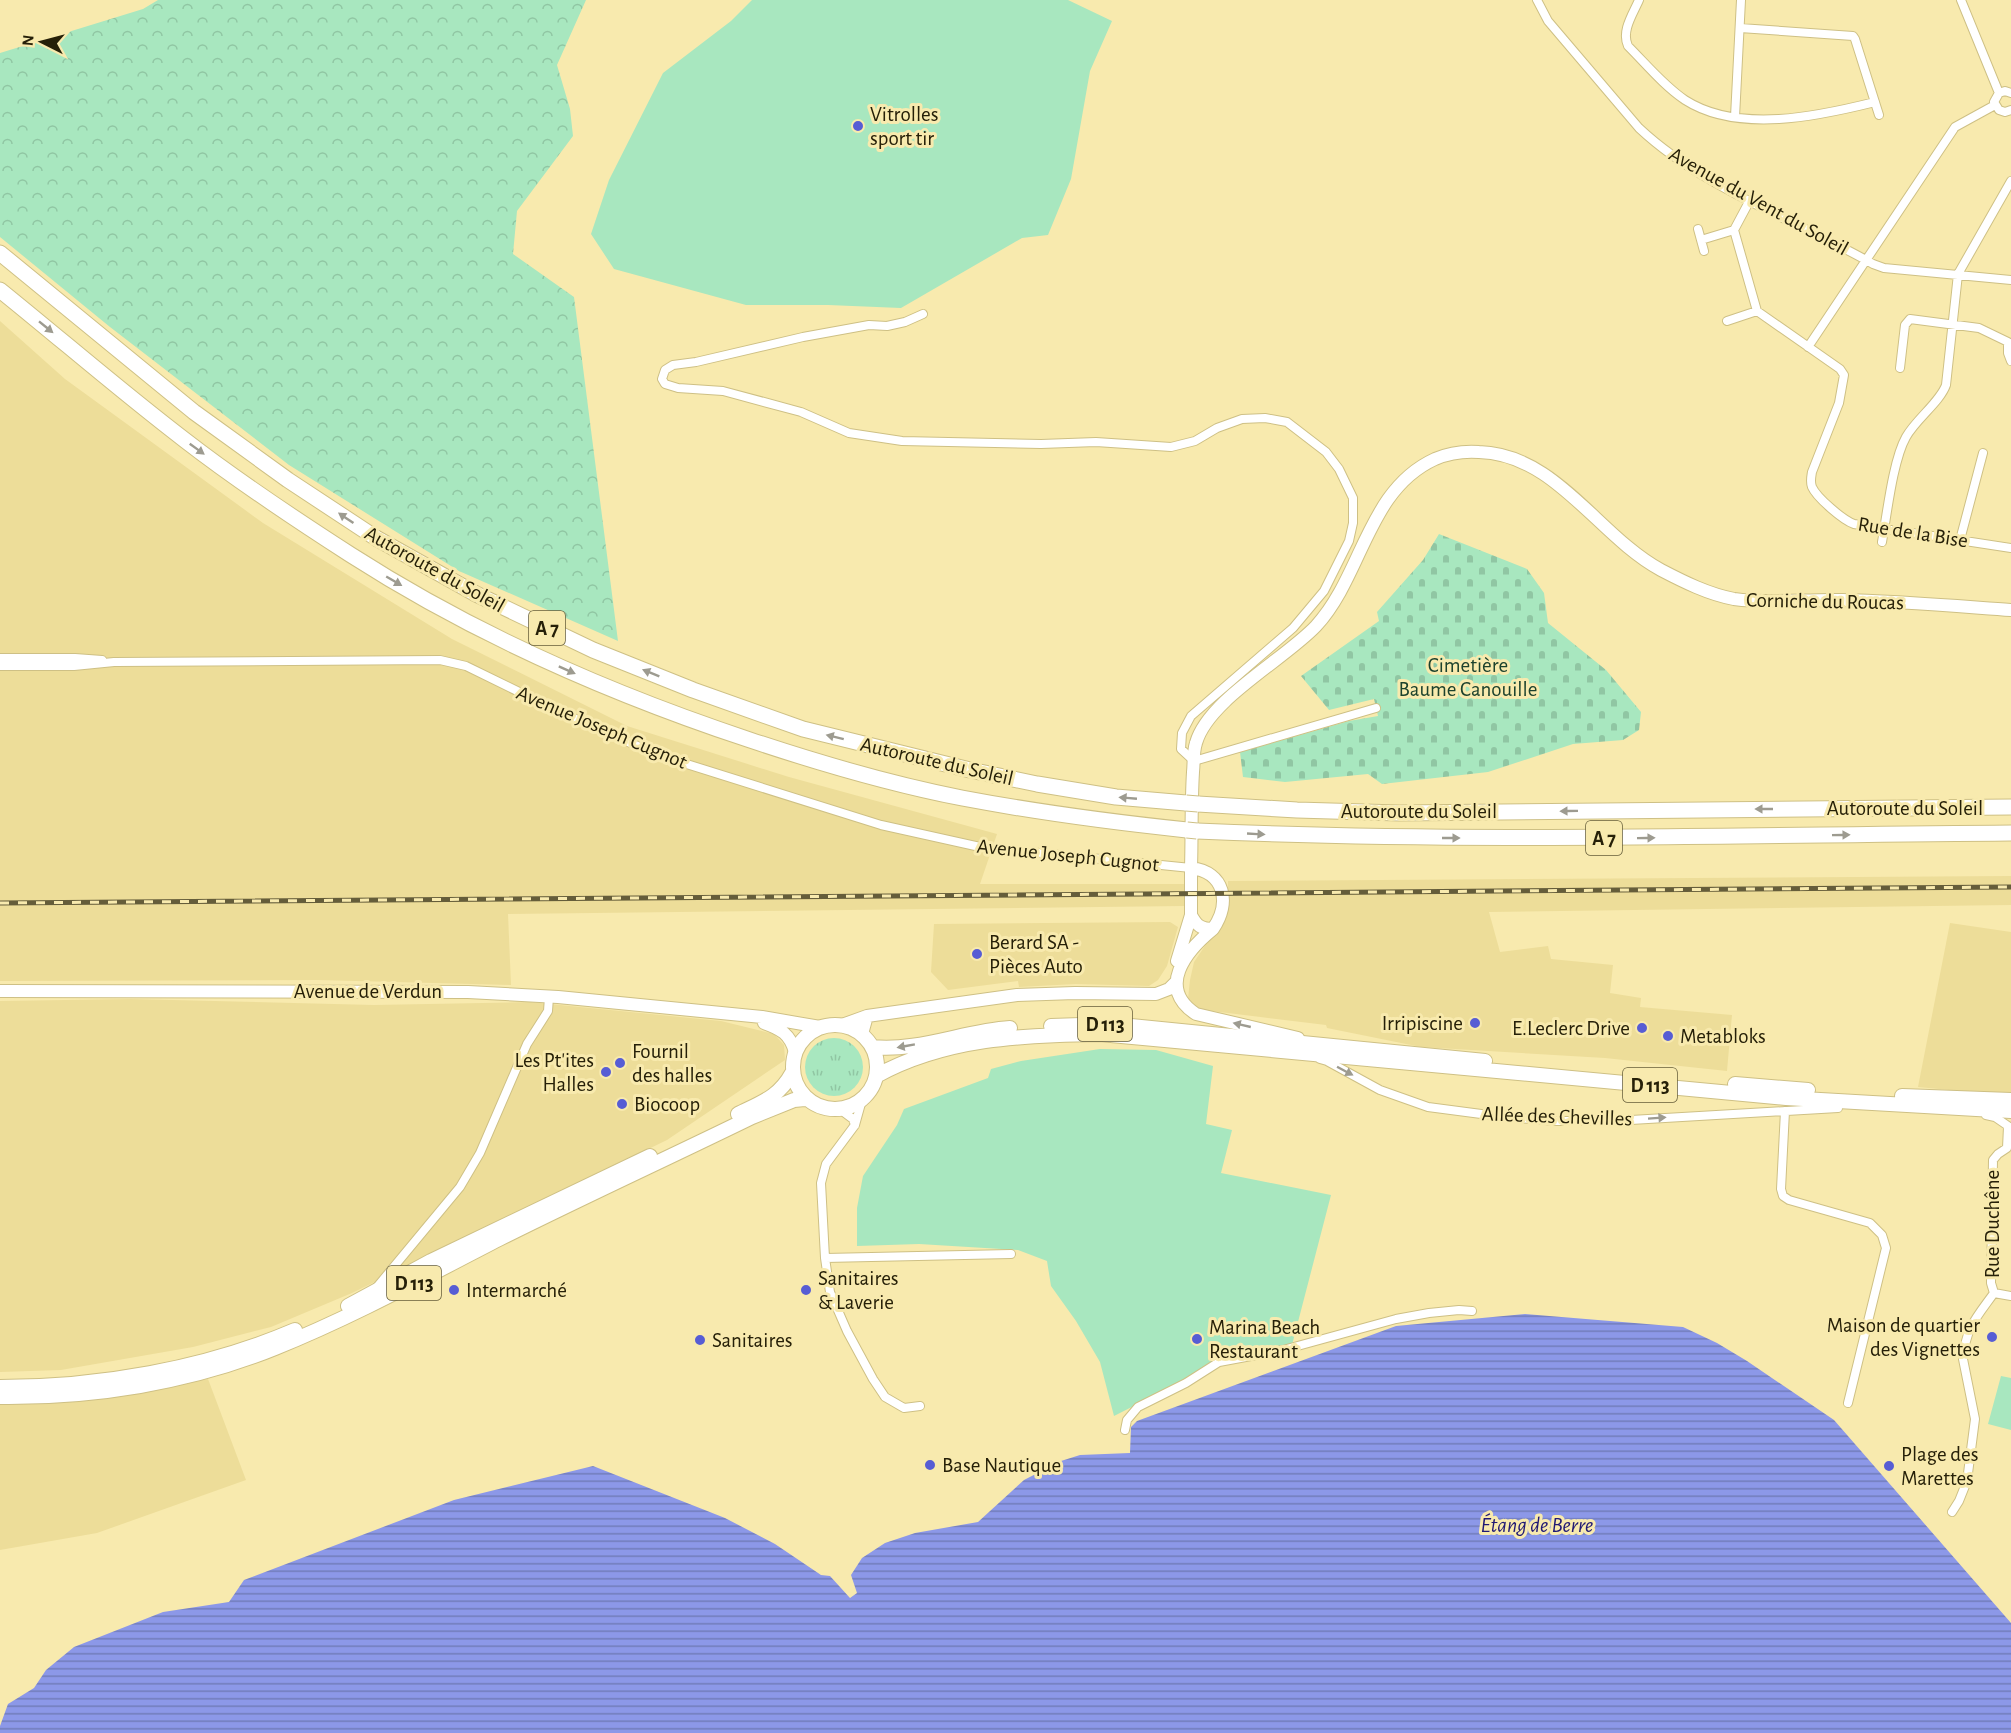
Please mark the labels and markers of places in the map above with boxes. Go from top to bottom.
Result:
place label: Vitrolles sport tir [870,104,939,149]
marker: Vitrolles sport tir [851,119,865,133]
place label: Berard SA - Pièces Auto [989,932,1083,977]
marker: Berard SA - Pièces Auto [970,947,984,961]
place label: Irripiscine [1382,1013,1463,1034]
marker: Irripiscine [1468,1016,1482,1030]
place label: E.Leclerc Drive [1512,1018,1630,1039]
marker: E.Leclerc Drive [1635,1021,1649,1035]
place label: Metabloks [1680,1026,1766,1047]
marker: Metabloks [1661,1029,1675,1043]
place label: Fournil des halles [632,1041,712,1086]
place label: Les Pt'ites Halles [514,1050,594,1095]
marker: Fournil des halles [613,1056,627,1070]
marker: Les Pt'ites Halles [599,1065,613,1079]
place label: Biocoop [634,1094,700,1115]
marker: Biocoop [615,1097,629,1111]
place label: Sanitaires & Laverie [818,1268,899,1313]
place label: Intermarché [466,1280,567,1301]
marker: Intermarché [447,1283,461,1297]
marker: Sanitaires & Laverie [799,1283,813,1297]
place label: Maison de quartier des Vignettes [1827,1315,1980,1360]
place label: Marina Beach Restaurant [1209,1317,1320,1362]
place label: Sanitaires [712,1330,793,1351]
marker: Maison de quartier des Vignettes [1985,1330,1999,1344]
marker: Marina Beach Restaurant [1190,1332,1204,1346]
marker: Sanitaires [693,1333,707,1347]
place label: Plage des Marettes [1901,1444,1979,1489]
place label: Base Nautique [942,1455,1061,1476]
marker: Base Nautique [923,1458,937,1472]
marker: Plage des Marettes [1882,1459,1896,1473]

